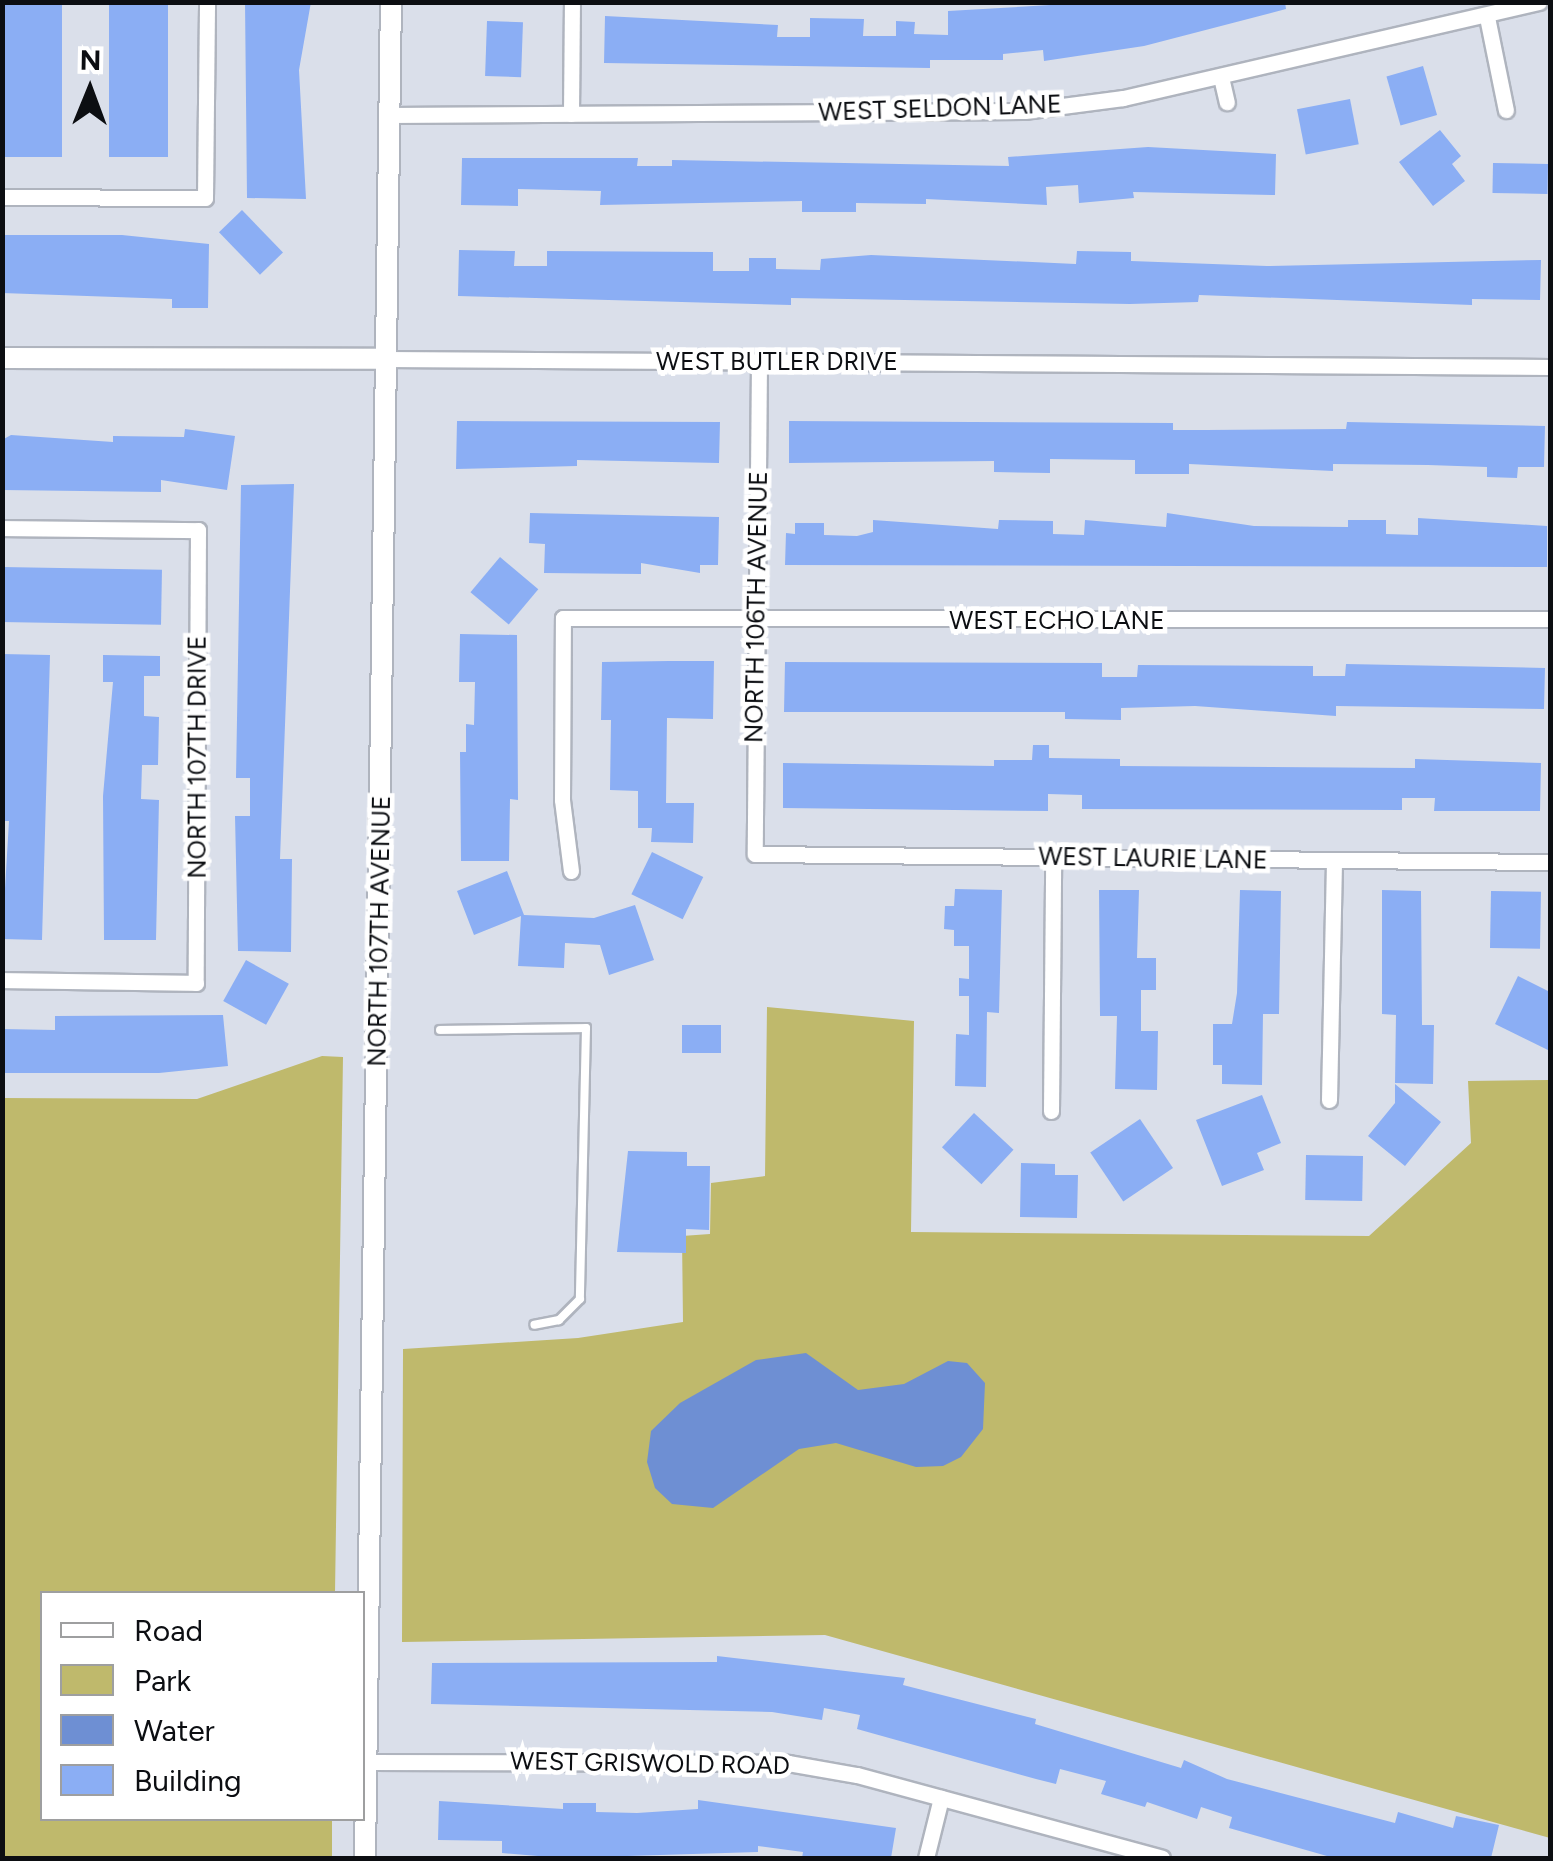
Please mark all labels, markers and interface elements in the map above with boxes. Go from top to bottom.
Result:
north arrow [40,40,140,140]
text: N [79,43,102,77]
street label: WEST SELDON LANE [818,89,1062,127]
street label: WEST BUTLER DRIVE [656,346,898,376]
street label: NORTH 106TH AVENUE [739,471,773,743]
street label: WEST ECHO LANE [949,605,1165,635]
street label: NORTH 107TH DRIVE [182,635,212,879]
street label: NORTH 107TH AVENUE [362,795,396,1067]
street label: WEST LAURIE LANE [1038,841,1268,875]
legend [40,1591,365,1821]
text: Road [134,1612,203,1649]
text: Park [134,1662,191,1699]
text: Water [134,1712,215,1749]
street label: WEST GRISWOLD ROAD [510,1746,790,1780]
text: Building [134,1762,242,1799]

